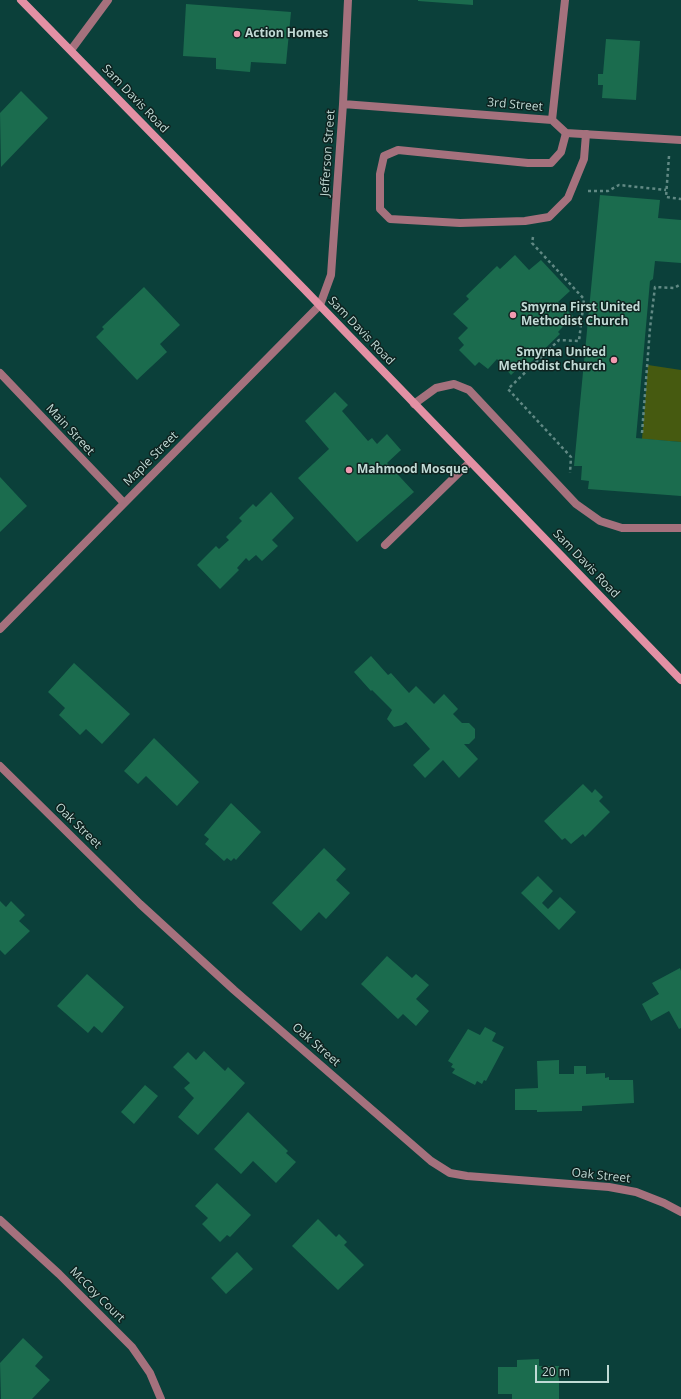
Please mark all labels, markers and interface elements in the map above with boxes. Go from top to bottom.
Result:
place label: Action Homes [245,27,328,41]
marker: Action Homes [232,29,242,39]
street label: Sam Davis Road [99,62,171,136]
street label: 3rd Street [487,95,543,115]
street label: Jefferson Street [318,109,338,197]
street label: Sam Davis Road [325,294,397,368]
place label: Smyrna First United Methodist Church [521,301,640,329]
marker: Smyrna First United Methodist Church [508,310,518,320]
place label: Smyrna United Methodist Church [499,346,606,374]
marker: Smyrna United Methodist Church [609,355,619,365]
street label: Main Street [43,402,97,458]
street label: Maple Street [121,429,181,489]
place label: Mahmood Mosque [357,463,468,477]
marker: Mahmood Mosque [344,465,354,475]
street label: Sam Davis Road [550,527,622,601]
street label: Oak Street [52,800,104,852]
street label: Oak Street [289,1020,343,1070]
street label: Oak Street [571,1166,631,1186]
street label: McCoy Court [67,1265,127,1325]
scale bar [537,1357,611,1383]
text: 20 m [542,1363,570,1380]

